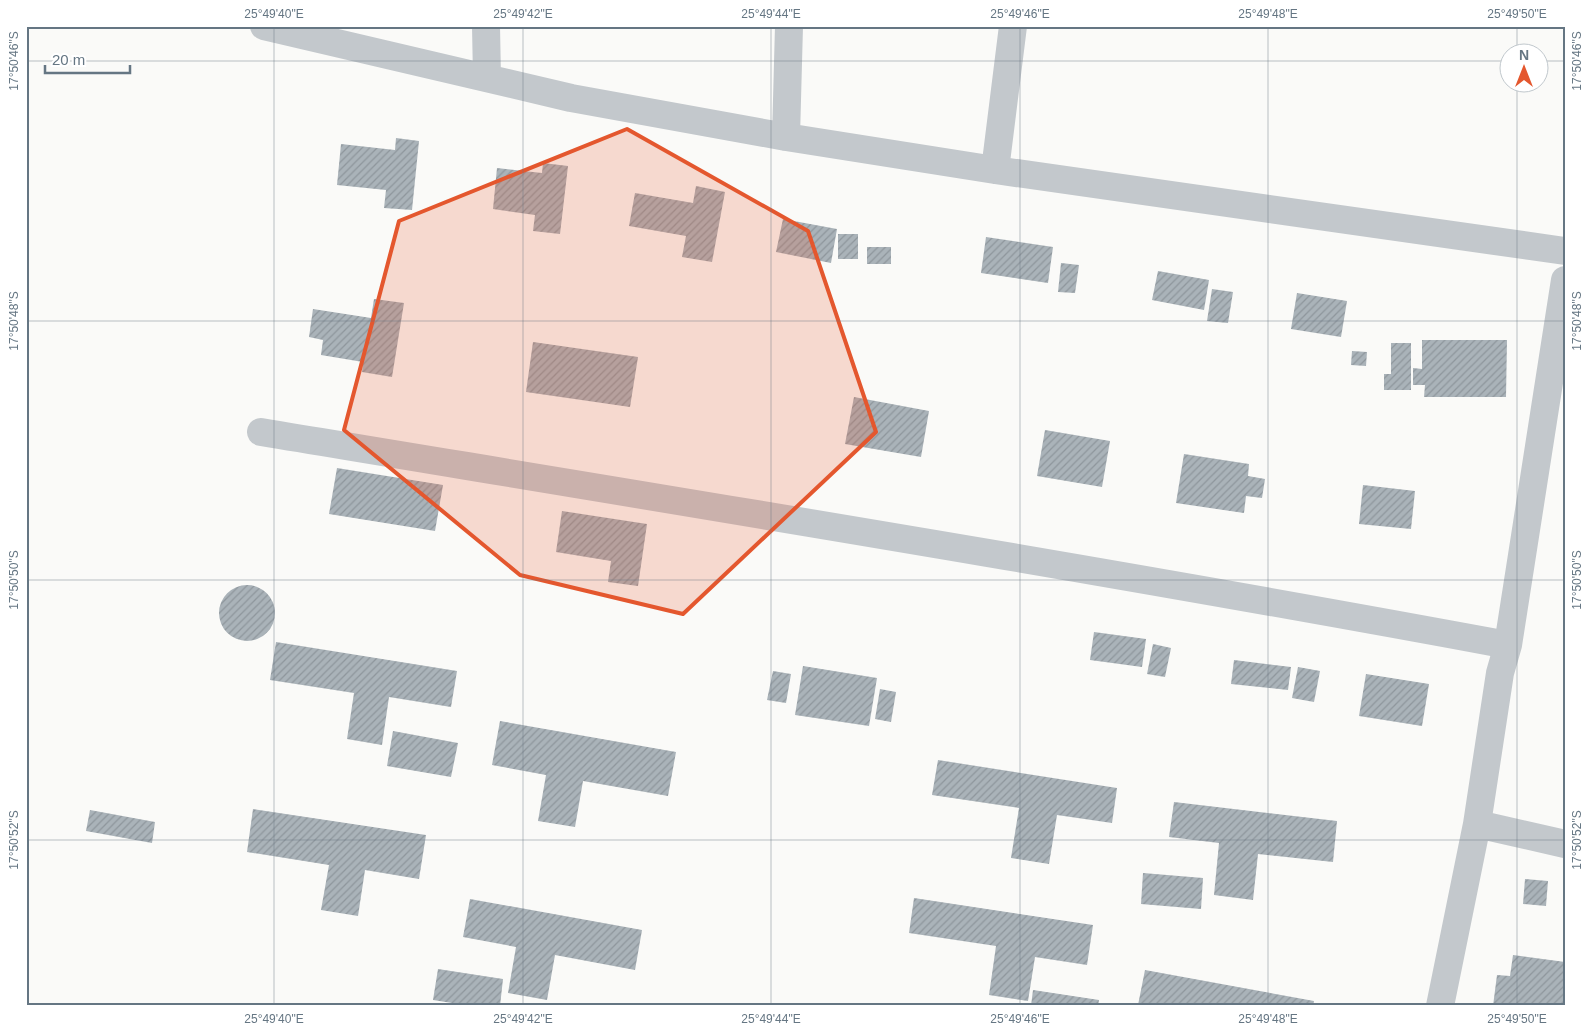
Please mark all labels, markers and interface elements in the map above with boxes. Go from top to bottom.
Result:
text: 25°49'40"E [244,7,304,21]
text: 25°49'42"E [493,7,553,21]
text: 25°49'44"E [741,7,801,21]
text: 25°49'46"E [990,7,1050,21]
text: 25°49'48"E [1238,7,1298,21]
text: 25°49'50"E [1487,7,1547,21]
text: 17°50'46"S [7,31,21,91]
text: 17°50'46"S [1570,31,1584,91]
scale bar [45,42,130,74]
north arrow [1498,42,1548,92]
text: N [1519,47,1529,63]
text: 20 m [52,51,85,68]
text: 17°50'48"S [7,291,21,351]
text: 17°50'48"S [1570,291,1584,351]
text: 17°50'50"S [7,550,21,610]
text: 17°50'50"S [1570,550,1584,610]
text: 17°50'52"S [7,810,21,870]
text: 17°50'52"S [1570,810,1584,870]
text: 25°49'40"E [244,1012,304,1026]
text: 25°49'42"E [493,1012,553,1026]
text: 25°49'44"E [741,1012,801,1026]
text: 25°49'46"E [990,1012,1050,1026]
text: 25°49'48"E [1238,1012,1298,1026]
text: 25°49'50"E [1487,1012,1547,1026]

